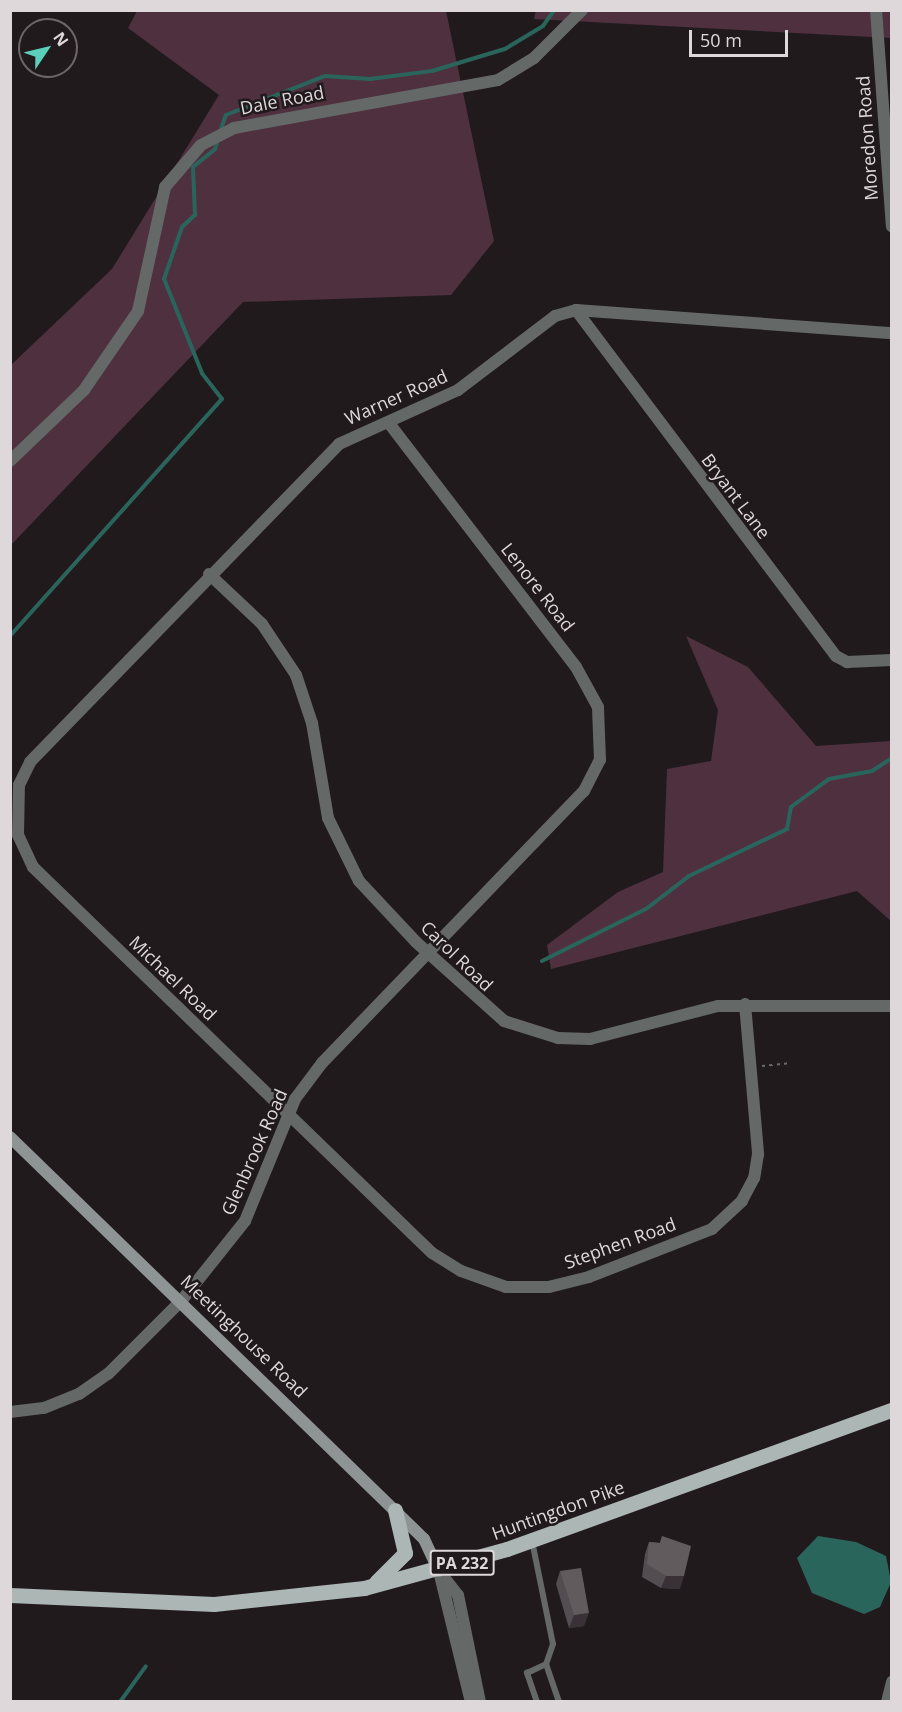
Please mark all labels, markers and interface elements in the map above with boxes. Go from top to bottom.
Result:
north arrow [18,18,78,78]
scale bar [692,18,791,56]
text: N [48,27,74,50]
text: 50 m [700,28,742,52]
street label: Moredon Road [852,75,882,201]
street label: Dale Road [238,81,326,119]
street label: Warner Road [341,365,451,429]
street label: Bryant Lane [697,449,775,543]
street label: Lenore Road [497,538,579,636]
street label: Carol Road [417,916,497,996]
street label: Michael Road [125,931,221,1025]
street label: Glenbrook Road [216,1086,292,1218]
street label: Stephen Road [561,1213,679,1273]
street label: Meetinghouse Road [176,1270,312,1402]
street label: Huntingdon Pike [489,1476,627,1544]
road number: PA 232 [429,1550,495,1576]

